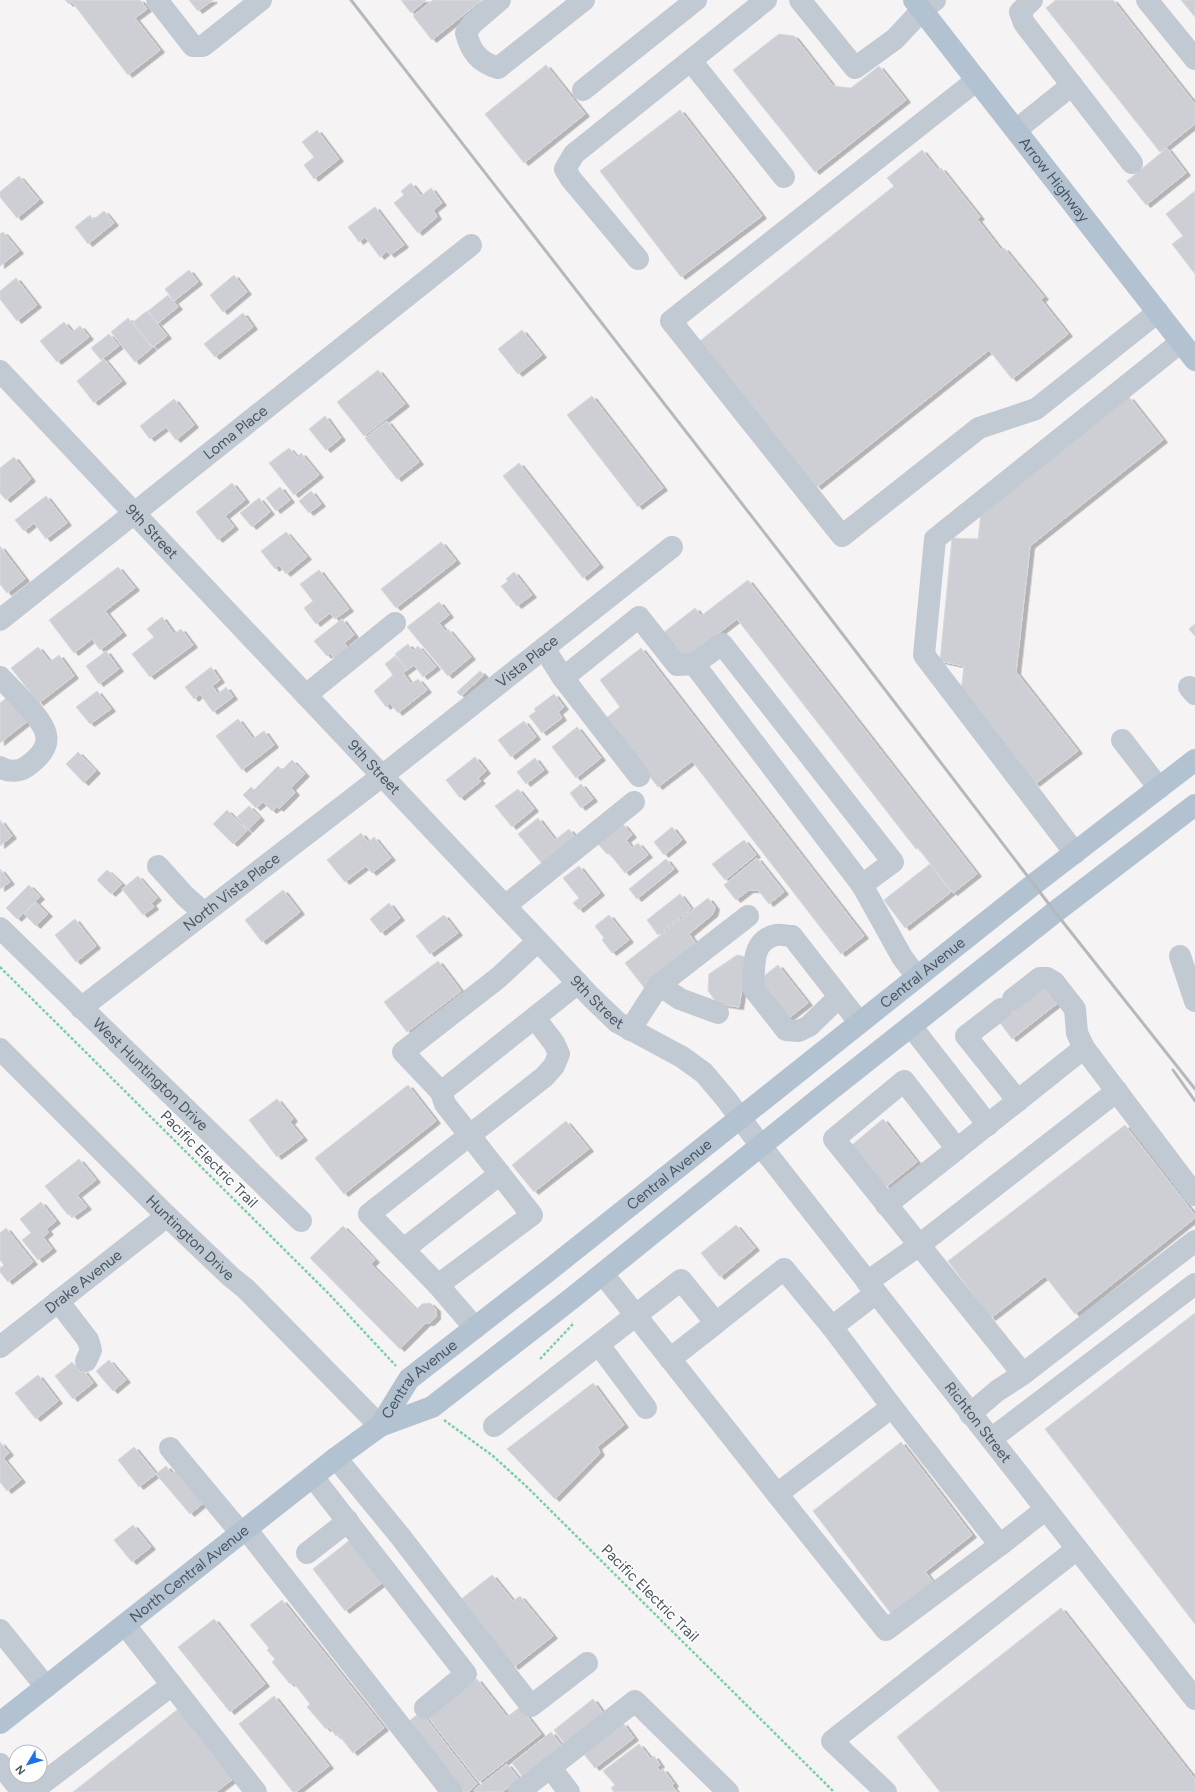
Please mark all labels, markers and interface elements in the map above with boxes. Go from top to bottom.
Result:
street label: Arrow Highway [1015,134,1093,226]
street label: Loma Place [200,402,271,463]
street label: 9th Street [122,501,182,563]
street label: Vista Place [493,631,562,691]
street label: 9th Street [344,736,404,799]
street label: North Vista Place [180,849,283,935]
street label: Central Avenue [876,933,969,1012]
street label: 9th Street [567,972,627,1033]
street label: West Huntington Drive [89,1014,212,1135]
street label: Pacific Electric Trail [157,1107,261,1211]
street label: Central Avenue [623,1135,715,1214]
street label: Huntington Drive [142,1191,238,1284]
street label: Drake Avenue [41,1246,126,1317]
street label: Central Avenue [378,1336,461,1422]
street label: Richton Street [941,1378,1015,1467]
street label: North Central Avenue [126,1521,252,1626]
street label: Pacific Electric Trail [598,1541,702,1645]
north arrow [8,1744,48,1784]
text: N [13,1762,28,1777]

